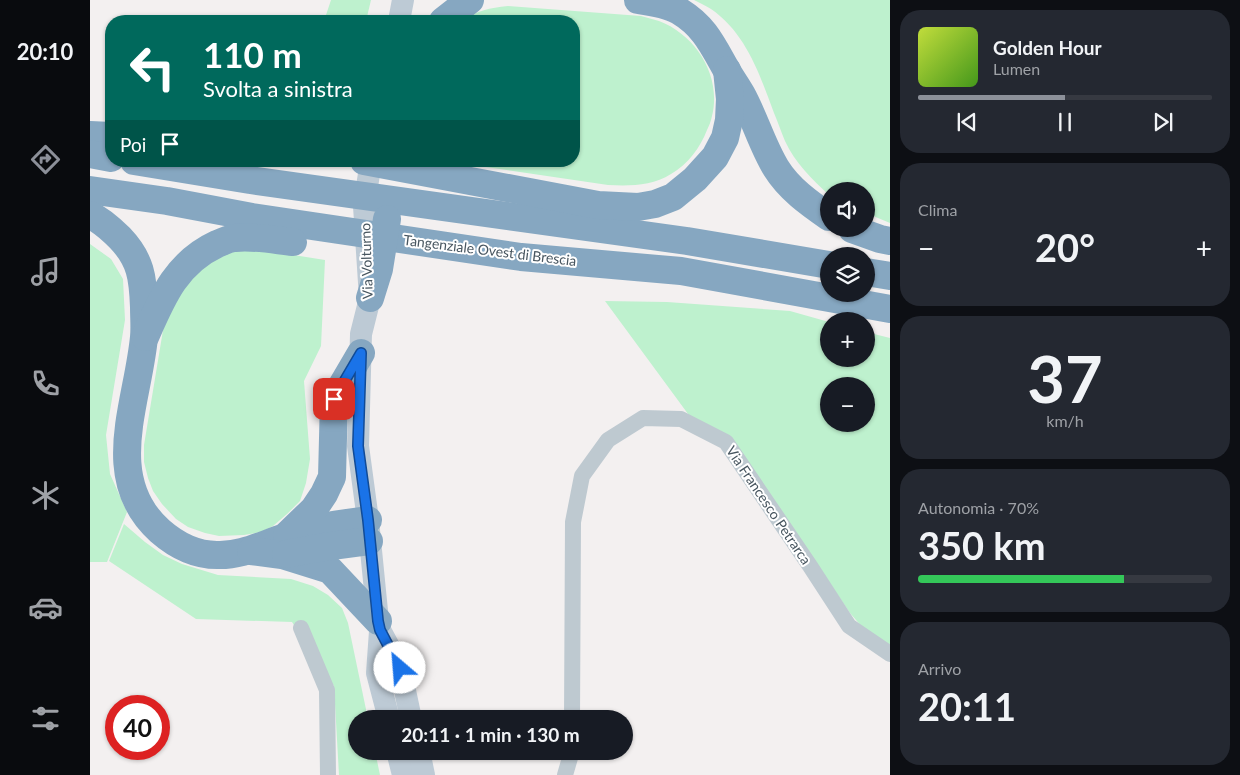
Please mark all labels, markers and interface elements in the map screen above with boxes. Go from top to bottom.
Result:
text: 110 m [203,33,302,75]
icon: left [120,35,185,100]
text: Golden Hour [993,36,1102,59]
text: 20:10 [17,38,73,65]
text: Lumen [993,59,1040,78]
text: Svolta a sinistra [203,75,353,102]
icon: previous [953,108,981,136]
icon: pause [1051,108,1079,136]
icon: next [1149,108,1177,136]
icon: arrive [156,130,184,158]
text: Poi [120,133,146,156]
icon: directions [28,142,63,177]
map controls [820,182,875,432]
button: sound [820,182,875,237]
text: Clima [918,200,957,219]
street label: Via Volturno [356,223,376,299]
text: 20° [1035,224,1095,270]
street label: Tangenziale Ovest di Brescia [403,231,577,269]
text: − [918,231,934,265]
text: + [1196,231,1212,265]
button: layers [820,247,875,302]
icon: music [28,254,63,289]
button: + [820,312,875,367]
text: 37 [1027,339,1103,417]
icon: phone [28,366,63,401]
button: − [820,377,875,432]
pin [313,378,355,420]
icon: arrive [320,385,348,413]
text: km/h [1046,411,1084,430]
street label: Via Francesco Petrarca [723,442,815,568]
icon: climate [28,478,63,513]
text: Autonomia · 70% [918,498,1039,517]
text: 350 km [918,522,1046,568]
icon: car [28,590,63,625]
position arrow [373,641,425,693]
text: Arrivo [918,659,961,678]
text: 20:11 [918,683,1016,729]
speed limit sign: 40 [105,695,170,760]
icon: filters [28,701,63,736]
text: 20:11 · 1 min · 130 m [401,723,580,746]

